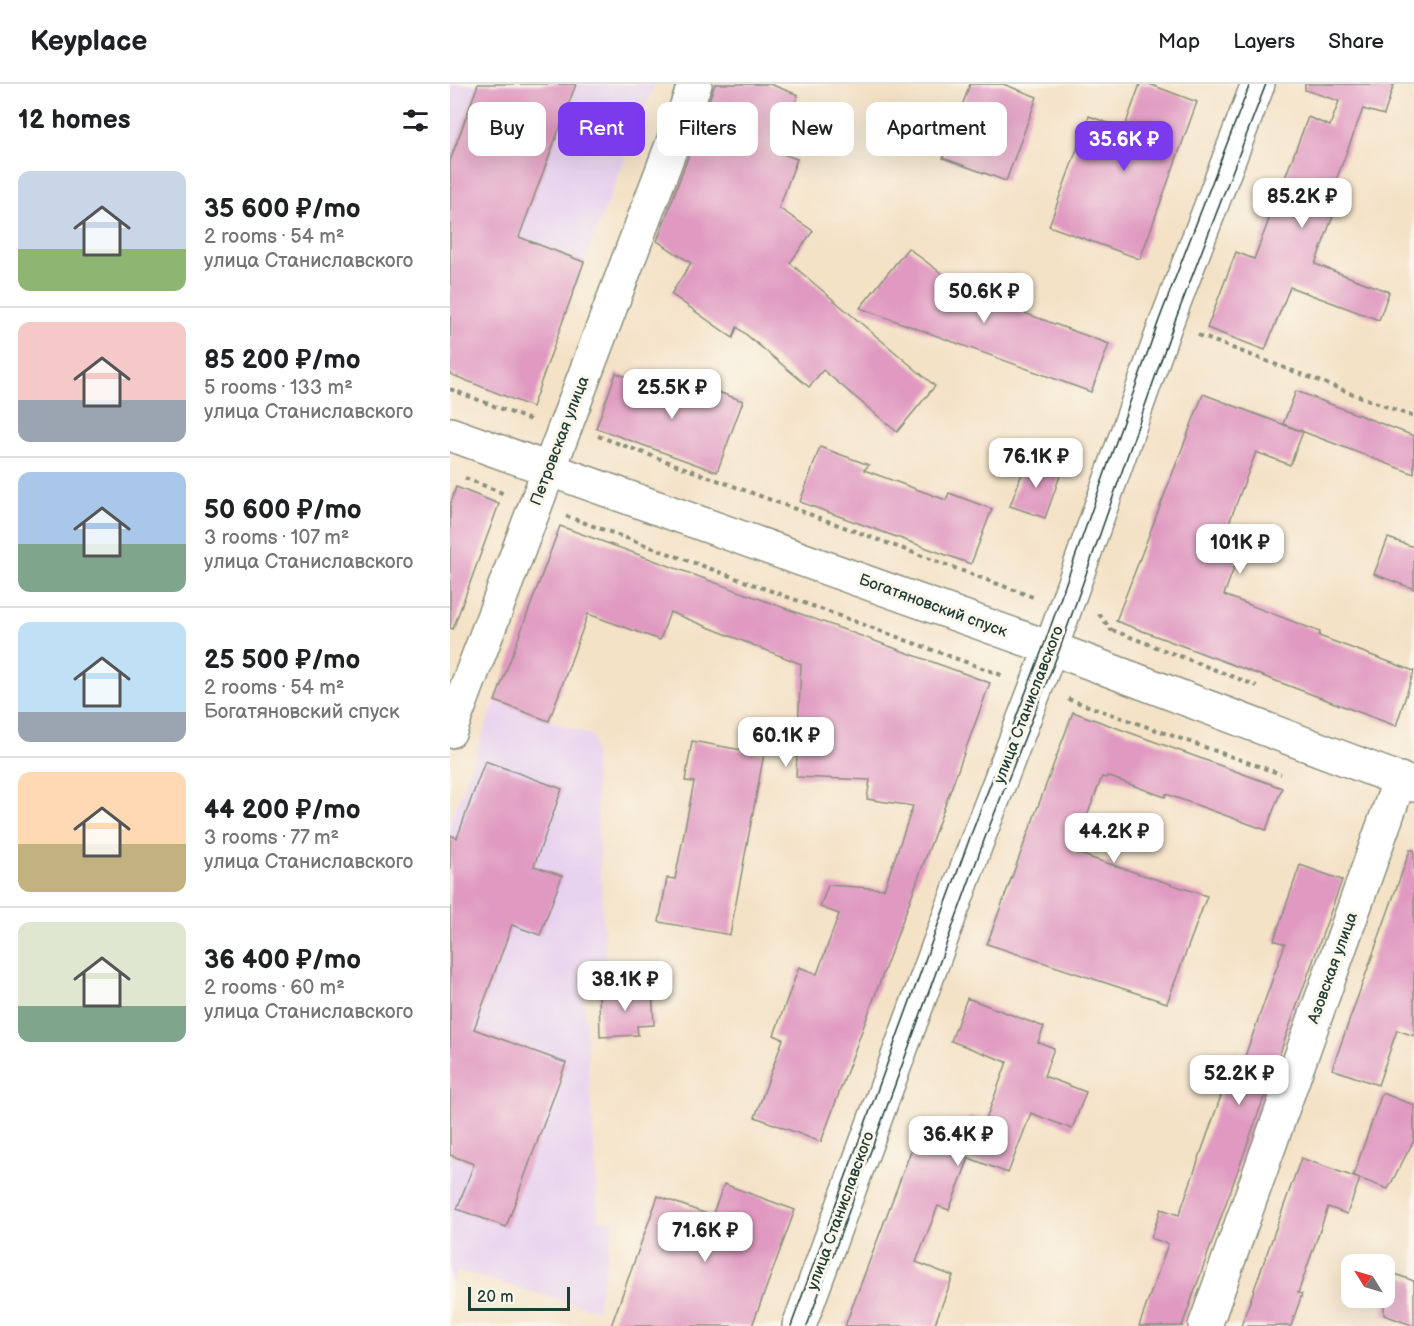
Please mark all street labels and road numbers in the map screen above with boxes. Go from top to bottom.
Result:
street label: Петровская улица [527,373,594,508]
street label: Богатяновский спуск [856,570,1010,642]
street label: улица Станиславского [990,623,1068,787]
street label: Азовская улица [1304,909,1362,1027]
street label: улица Станиславского [803,1129,879,1293]

